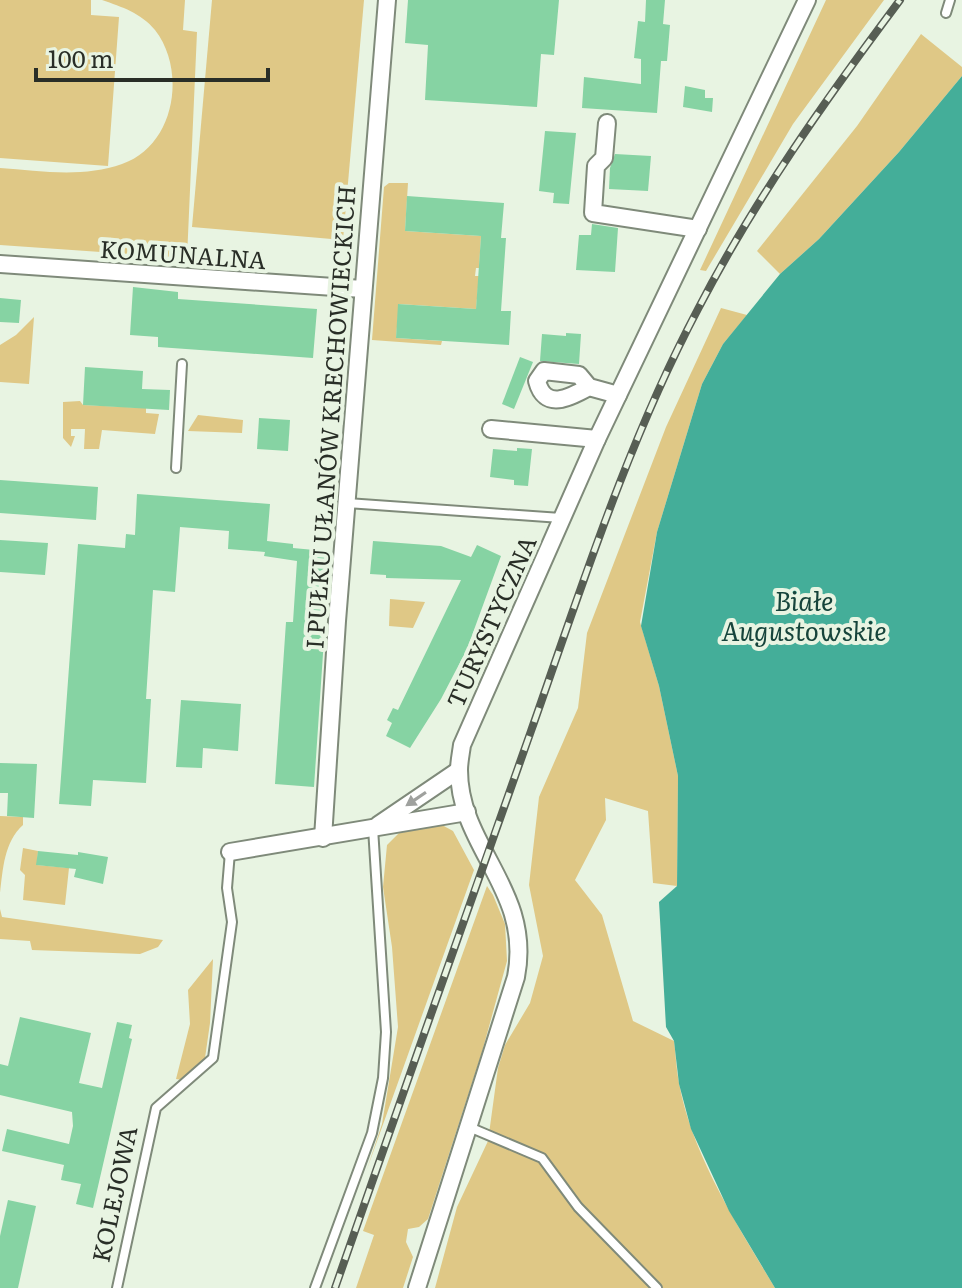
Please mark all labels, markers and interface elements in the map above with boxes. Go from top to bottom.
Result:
scale bar [36,32,268,82]
text: 100 m [48,40,114,75]
street label: I PUŁKU UŁANÓW KRECHOWIECKICH [295,184,363,650]
street label: KOMUNALNA [99,230,268,276]
street label: TURYSTYCZNA [436,529,544,713]
water label: Białe Augustowskie [721,580,887,649]
one-way arrow [406,791,427,806]
street label: KOLEJOWA [82,1122,145,1265]

